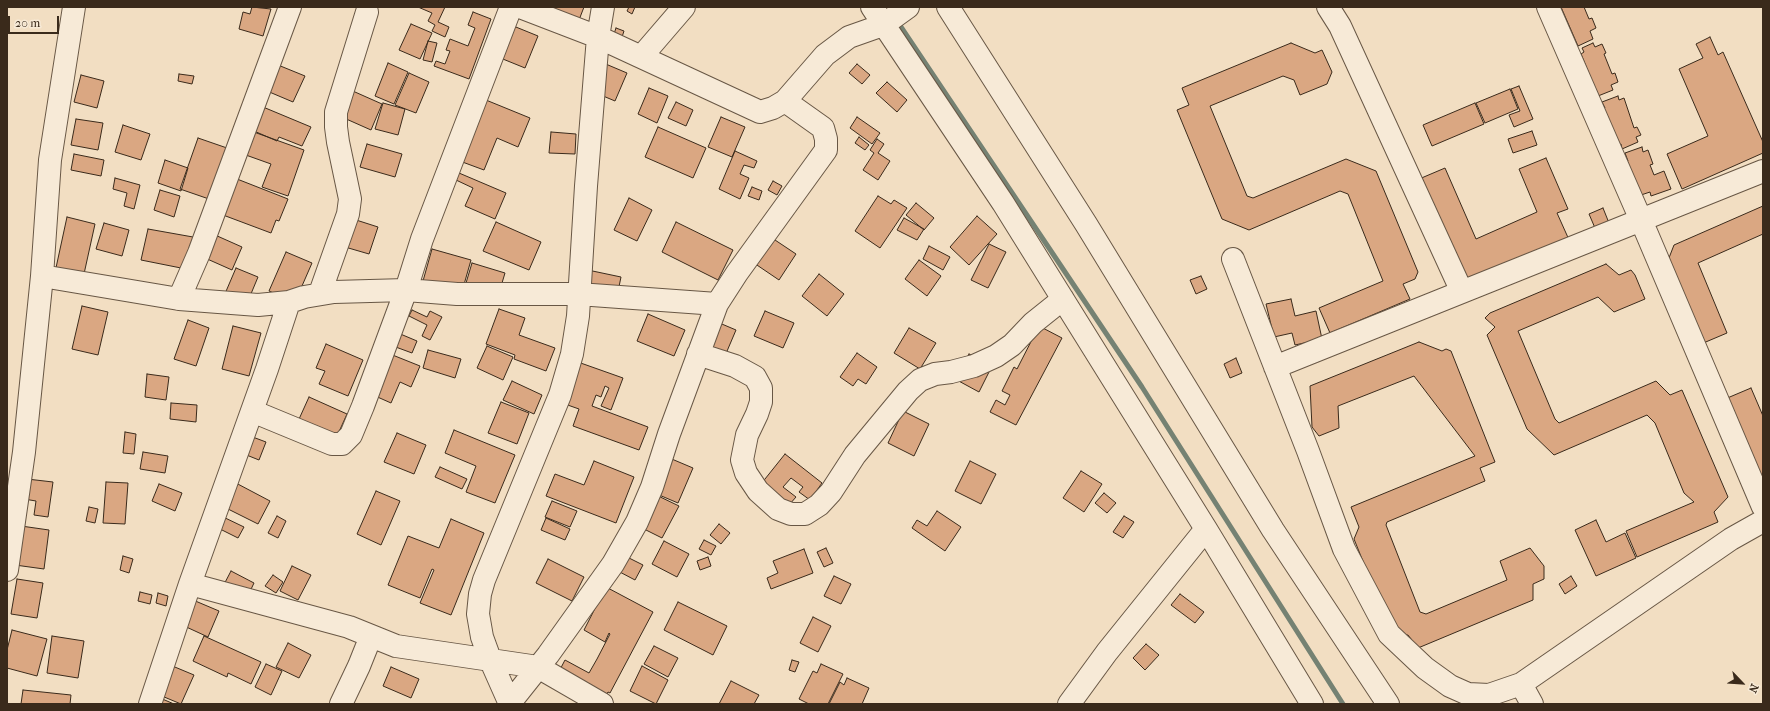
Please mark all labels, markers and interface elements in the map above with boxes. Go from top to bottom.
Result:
scale bar [10,8,61,34]
text: 20 m [15,16,40,30]
north arrow [1722,663,1762,703]
text: N [1746,682,1761,695]

